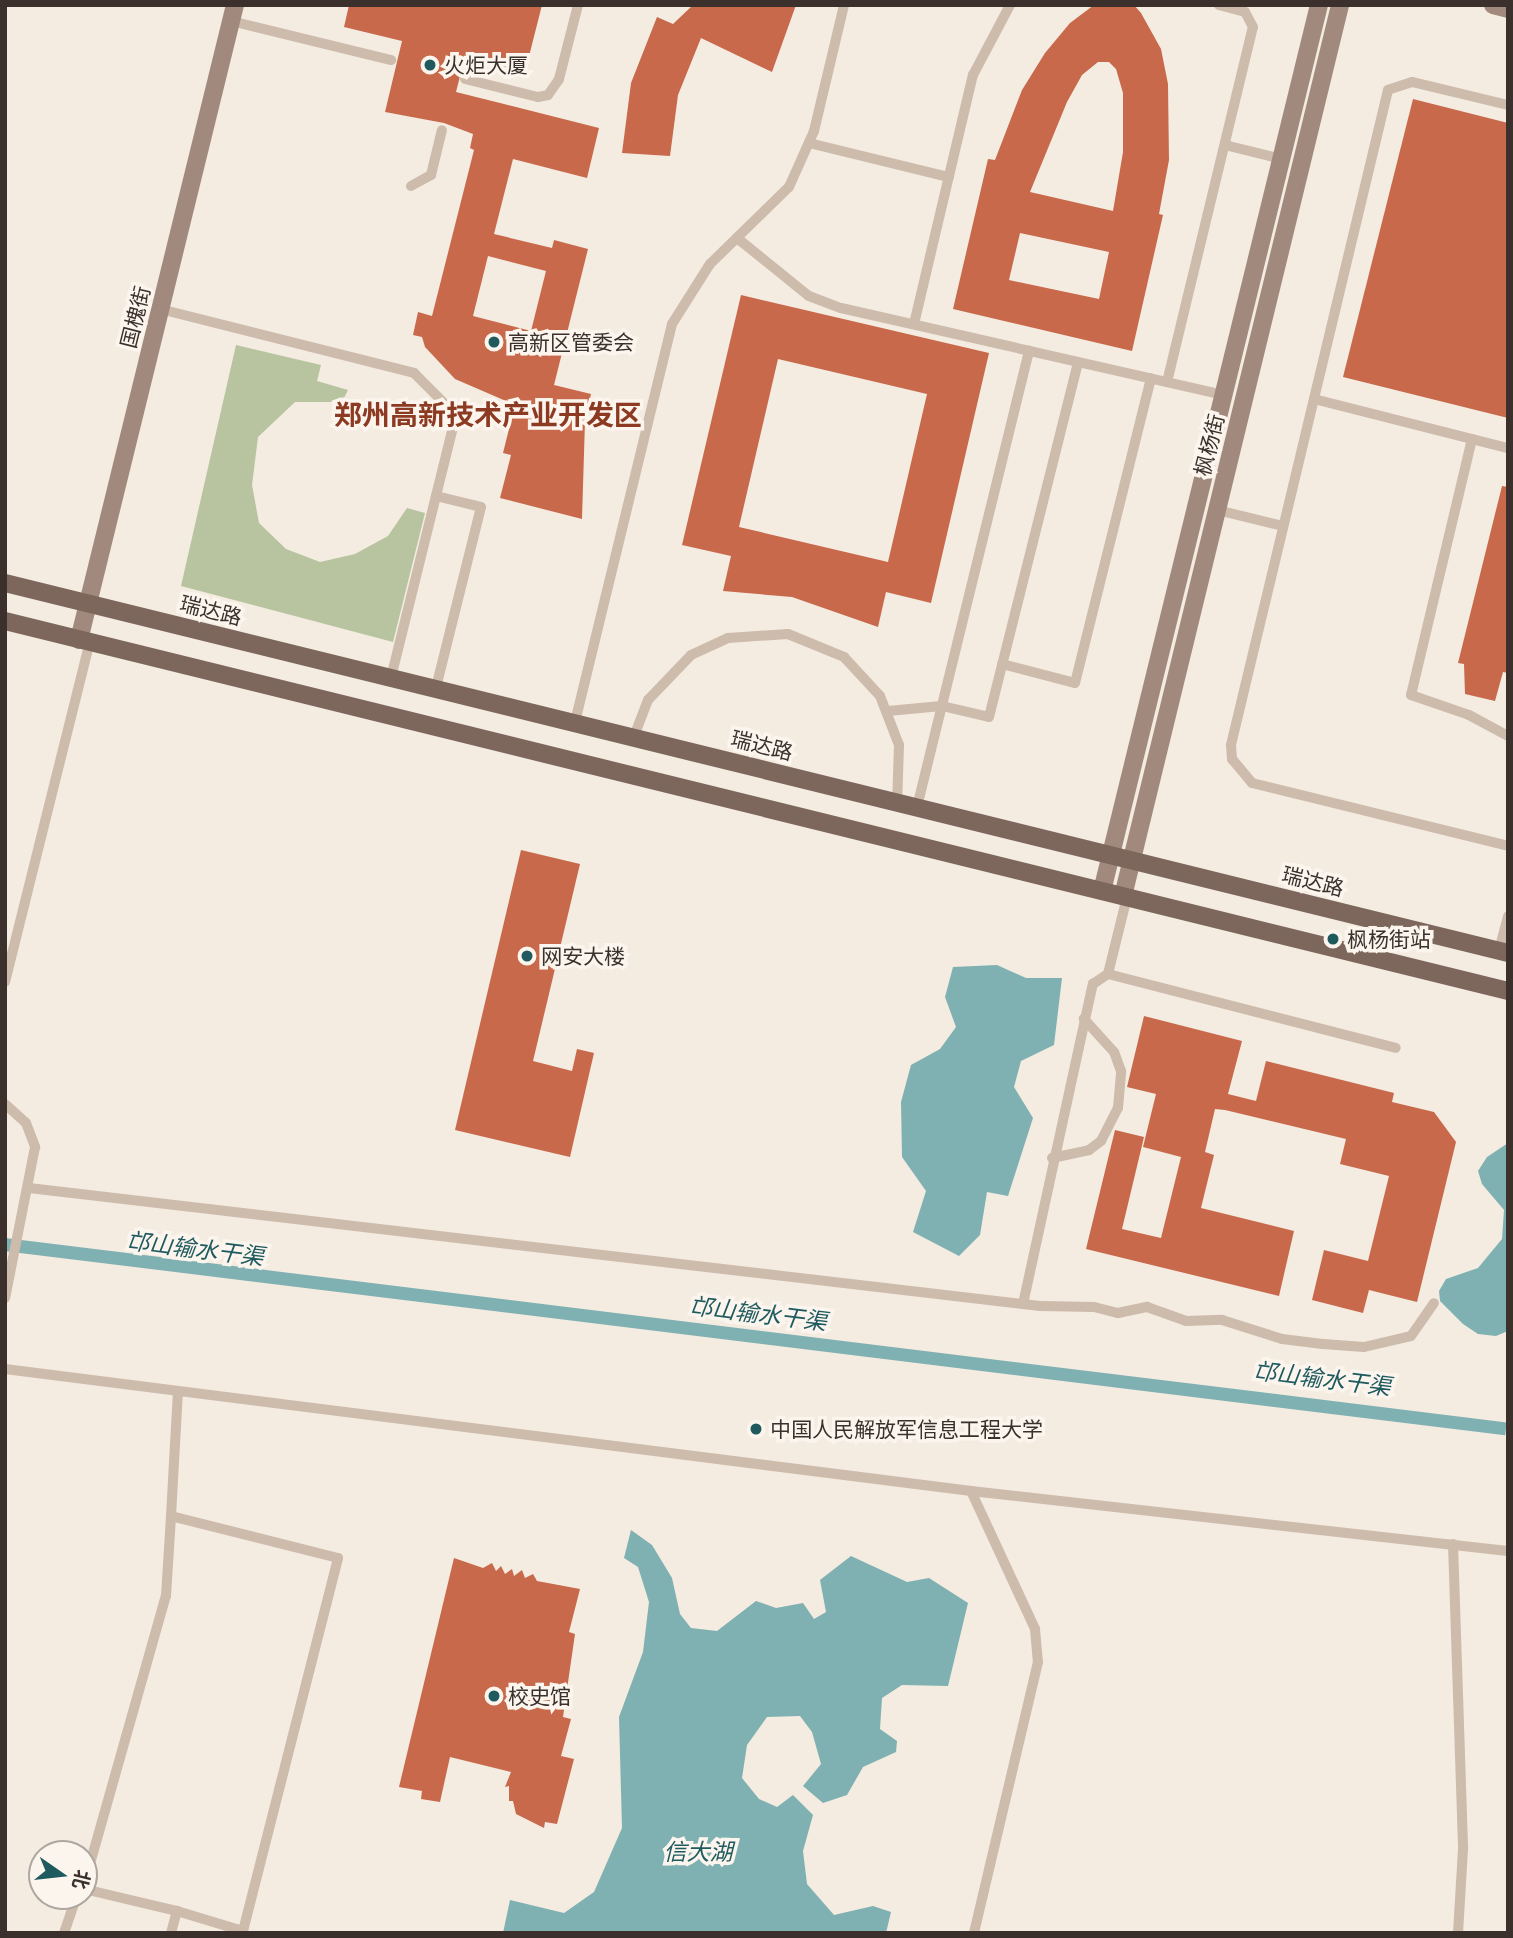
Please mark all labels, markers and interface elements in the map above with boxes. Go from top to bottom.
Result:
place label: 火炬大厦 [444,52,528,78]
marker: 火炬大厦 [422,57,438,73]
street label: 国槐街 [115,283,155,351]
place label: 高新区管委会 [508,329,634,355]
marker: 高新区管委会 [486,334,502,350]
district label: 郑州高新技术产业开发区 [334,398,642,432]
street label: 枫杨街 [1189,411,1229,479]
street label: 瑞达路 [177,590,245,630]
street label: 瑞达路 [728,725,796,765]
street label: 瑞达路 [1279,861,1347,901]
place label: 枫杨街站 [1347,926,1431,952]
marker: 枫杨街站 [1325,931,1341,947]
place label: 网安大楼 [541,943,625,969]
marker: 网安大楼 [519,948,535,964]
water label: 邙山输水干渠 [125,1227,265,1271]
water label: 邙山输水干渠 [688,1292,828,1336]
water label: 邙山输水干渠 [1252,1357,1392,1401]
place label: 中国人民解放军信息工程大学 [770,1416,1043,1442]
marker: 中国人民解放军信息工程大学 [748,1421,764,1437]
place label: 校史馆 [508,1683,571,1709]
marker: 校史馆 [486,1688,502,1704]
water label: 信大湖 [664,1838,732,1866]
north arrow [28,1840,98,1910]
text: 北 [67,1867,95,1892]

